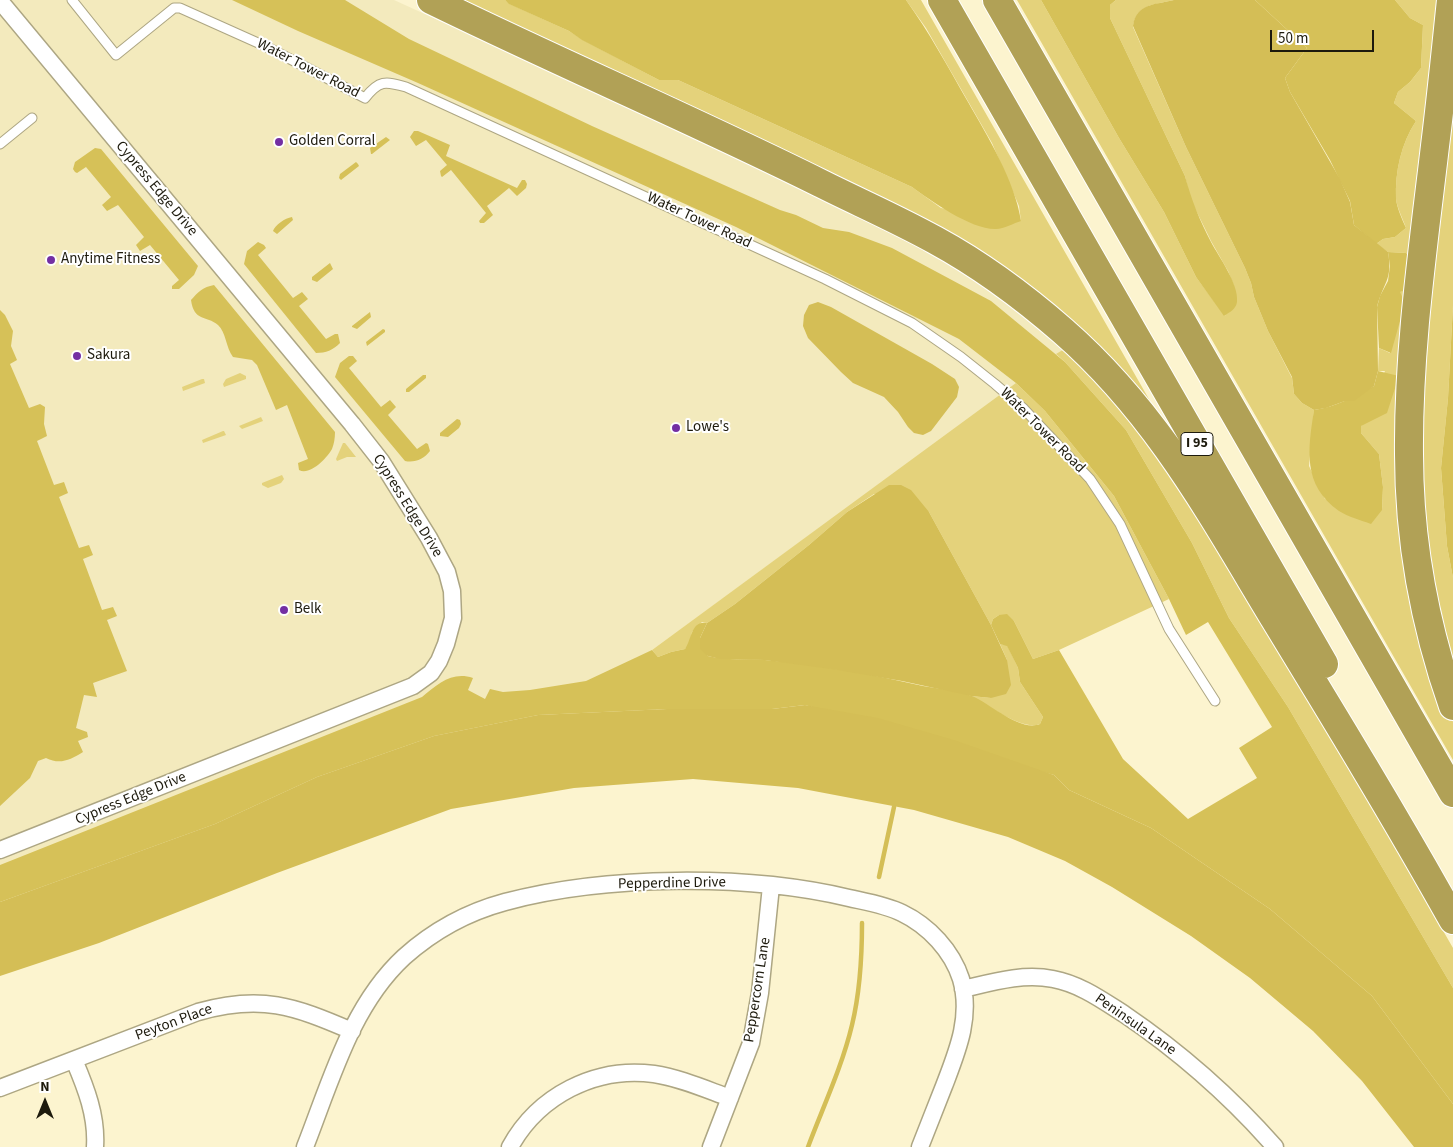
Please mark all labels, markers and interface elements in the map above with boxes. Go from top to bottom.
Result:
scale bar [1273,20,1377,52]
text: 50 m [1278,28,1308,49]
street label: Water Tower Road [254,35,362,103]
place label: Golden Corral [289,133,375,151]
marker: Golden Corral [273,136,285,148]
street label: Cypress Edge Drive [111,138,201,240]
street label: Water Tower Road [644,189,754,253]
place label: Anytime Fitness [61,251,160,269]
marker: Anytime Fitness [45,254,57,266]
place label: Sakura [87,347,130,365]
marker: Sakura [71,350,83,362]
street label: Water Tower Road [996,385,1088,477]
place label: Lowe's [686,419,729,437]
marker: Lowe's [670,422,682,434]
road number: I 95 [1181,432,1213,456]
street label: Cypress Edge Drive [368,451,446,561]
place label: Belk [294,601,322,619]
marker: Belk [278,604,290,616]
street label: Cypress Edge Drive [73,769,189,829]
street label: Pepperdine Drive [618,874,726,894]
street label: Peppercorn Lane [741,936,775,1044]
street label: Peninsula Lane [1091,990,1179,1060]
street label: Peyton Place [133,1001,215,1045]
north arrow [20,1077,70,1127]
text: N [40,1077,50,1097]

